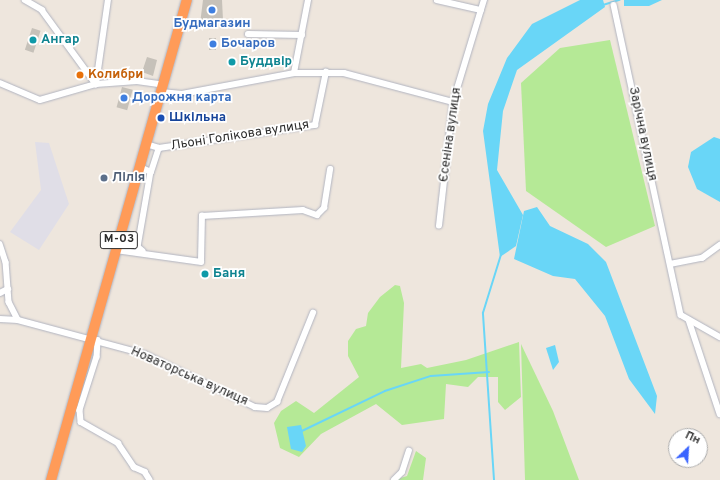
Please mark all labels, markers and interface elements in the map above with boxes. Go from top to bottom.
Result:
marker: Будмагазин [207,5,217,15]
place label: Будмагазин [173,16,251,32]
place label: Ангар [41,32,79,48]
marker: Ангар [28,35,38,45]
place label: Бочаров [221,36,275,52]
marker: Бочаров [208,39,218,49]
place label: Буддвір [240,54,292,70]
marker: Буддвір [227,57,237,67]
place label: Колибри [88,67,143,83]
marker: Колибри [75,70,85,80]
street label: Зарічна вулиця [624,86,660,182]
street label: Єсеніна вулиця [437,87,465,183]
place label: Дорожня карта [132,90,231,106]
marker: Дорожня карта [119,93,129,103]
place label: Шкільна [169,110,226,126]
marker: Шкільна [156,113,166,123]
street label: Льоні Голікова вулиця [170,117,310,155]
place label: Лілія [112,170,145,186]
marker: Лілія [99,173,109,183]
road number: М-03 [99,230,139,250]
place label: Баня [213,266,245,282]
marker: Баня [200,269,210,279]
street label: Новаторська вулиця [128,344,250,410]
north arrow [668,428,708,468]
text: Пн [683,429,702,448]

